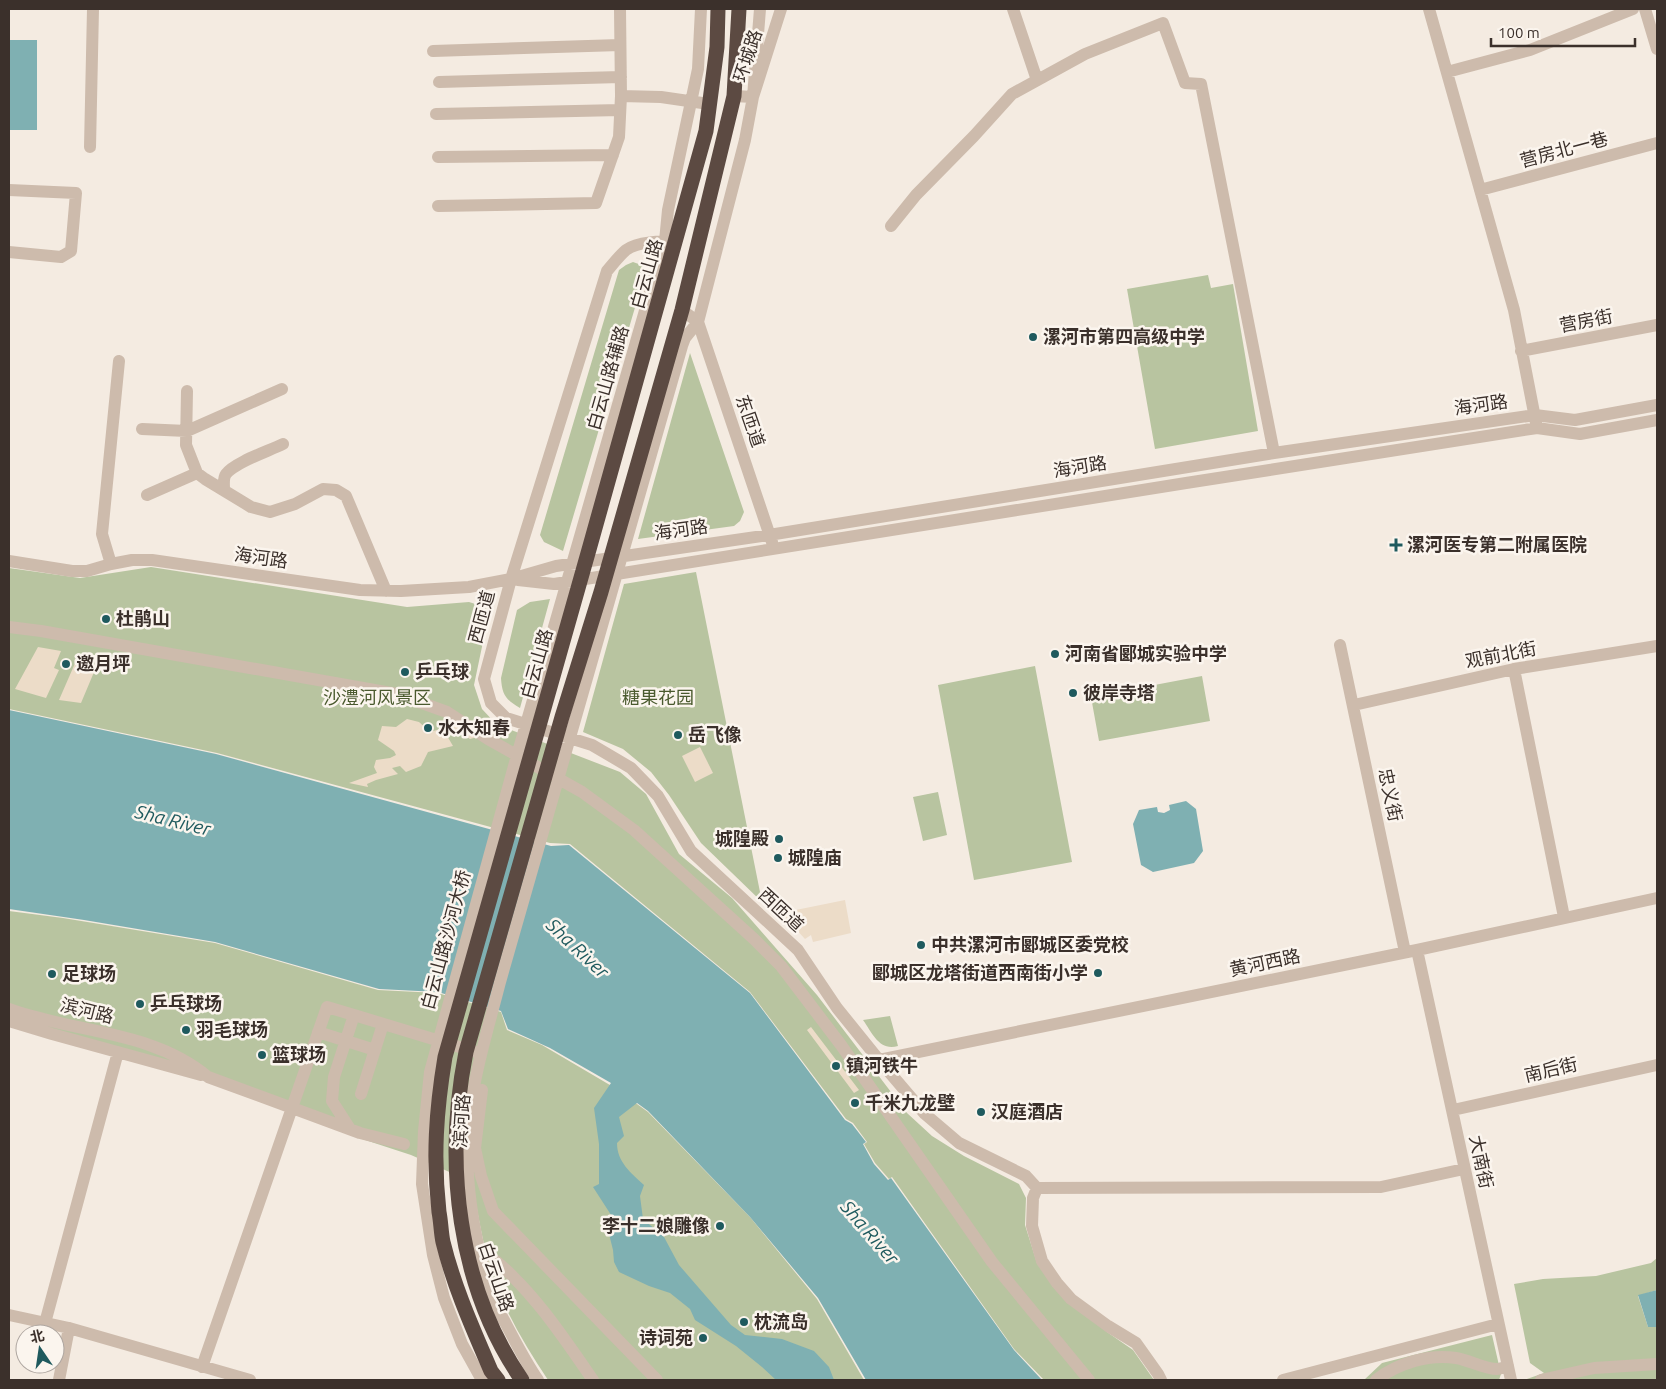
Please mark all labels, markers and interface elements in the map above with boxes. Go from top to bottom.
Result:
scale bar [1491,15,1635,47]
text: 100 m [1498,24,1540,41]
street label: 环城路 [729,27,765,84]
street label: 营房北一巷 [1518,128,1610,170]
street label: 白云山路 [627,236,666,311]
street label: 营房街 [1557,305,1614,335]
street label: 白云山路辅路 [583,323,632,432]
place label: 漯河市第四高级中学 [1043,326,1205,346]
marker: 漯河市第四高级中学 [1027,331,1039,343]
street label: 海河路 [1453,390,1509,418]
street label: 东匝道 [733,392,769,449]
street label: 海河路 [1052,452,1108,480]
street label: 海河路 [653,515,709,543]
place label: 漯河医专第二附属医院 [1407,534,1587,554]
marker: 漯河医专第二附属医院 [1389,538,1403,552]
street label: 海河路 [233,543,289,571]
street label: 西匝道 [464,588,498,645]
place label: 杜鹃山 [116,608,170,628]
marker: 杜鹃山 [100,613,112,625]
street label: 白云山路 [517,626,556,701]
street label: 观前北街 [1464,637,1538,671]
place label: 河南省郾城实验中学 [1065,643,1227,663]
marker: 河南省郾城实验中学 [1049,648,1061,660]
place label: 邀月坪 [76,653,130,673]
marker: 邀月坪 [60,658,72,670]
place label: 乒乓球 [415,661,469,681]
marker: 乒乓球 [399,666,411,678]
place label: 彼岸寺塔 [1083,682,1155,702]
park label: 沙澧河风景区 [323,687,431,707]
park label: 糖果花园 [622,687,694,707]
marker: 彼岸寺塔 [1067,687,1079,699]
place label: 水木知春 [438,717,510,737]
marker: 水木知春 [422,722,434,734]
place label: 岳飞像 [688,724,742,744]
marker: 岳飞像 [672,729,684,741]
street label: 忠义街 [1376,766,1406,823]
water label: Sha River [132,800,214,840]
place label: 城隍殿 [715,828,769,848]
marker: 城隍殿 [773,833,785,845]
place label: 城隍庙 [788,847,842,867]
marker: 城隍庙 [772,852,784,864]
street label: 白云山路沙河大桥 [417,868,473,1012]
street label: 西匝道 [755,884,808,935]
water label: Sha River [542,913,614,983]
place label: 中共漯河市郾城区委党校 [931,934,1129,954]
marker: 中共漯河市郾城区委党校 [915,939,927,951]
street label: 黄河西路 [1227,945,1302,979]
place label: 郾城区龙塔街道西南街小学 [872,962,1088,982]
place label: 足球场 [62,963,116,983]
marker: 郾城区龙塔街道西南街小学 [1092,967,1104,979]
marker: 足球场 [46,968,58,980]
place label: 乒乓球场 [150,993,222,1013]
street label: 滨河路 [59,994,116,1026]
marker: 乒乓球场 [134,998,146,1010]
place label: 羽毛球场 [196,1019,268,1039]
marker: 羽毛球场 [180,1024,192,1036]
place label: 篮球场 [272,1044,326,1064]
marker: 篮球场 [256,1049,268,1061]
street label: 南后街 [1522,1053,1579,1085]
place label: 镇河铁牛 [846,1055,918,1075]
marker: 镇河铁牛 [830,1060,842,1072]
place label: 千米九龙壁 [865,1092,955,1112]
street label: 滨河路 [449,1093,473,1149]
marker: 千米九龙壁 [849,1097,861,1109]
place label: 汉庭酒店 [991,1101,1063,1121]
marker: 汉庭酒店 [975,1106,987,1118]
street label: 大南街 [1467,1133,1497,1190]
water label: Sha River [836,1195,904,1269]
place label: 李十二娘雕像 [602,1215,710,1235]
marker: 李十二娘雕像 [714,1220,726,1232]
street label: 白云山路 [476,1239,518,1314]
place label: 枕流岛 [754,1311,808,1331]
marker: 枕流岛 [738,1316,750,1328]
north arrow [15,1324,65,1374]
text: 北 [28,1327,46,1346]
place label: 诗词苑 [639,1327,693,1347]
marker: 诗词苑 [697,1332,709,1344]

